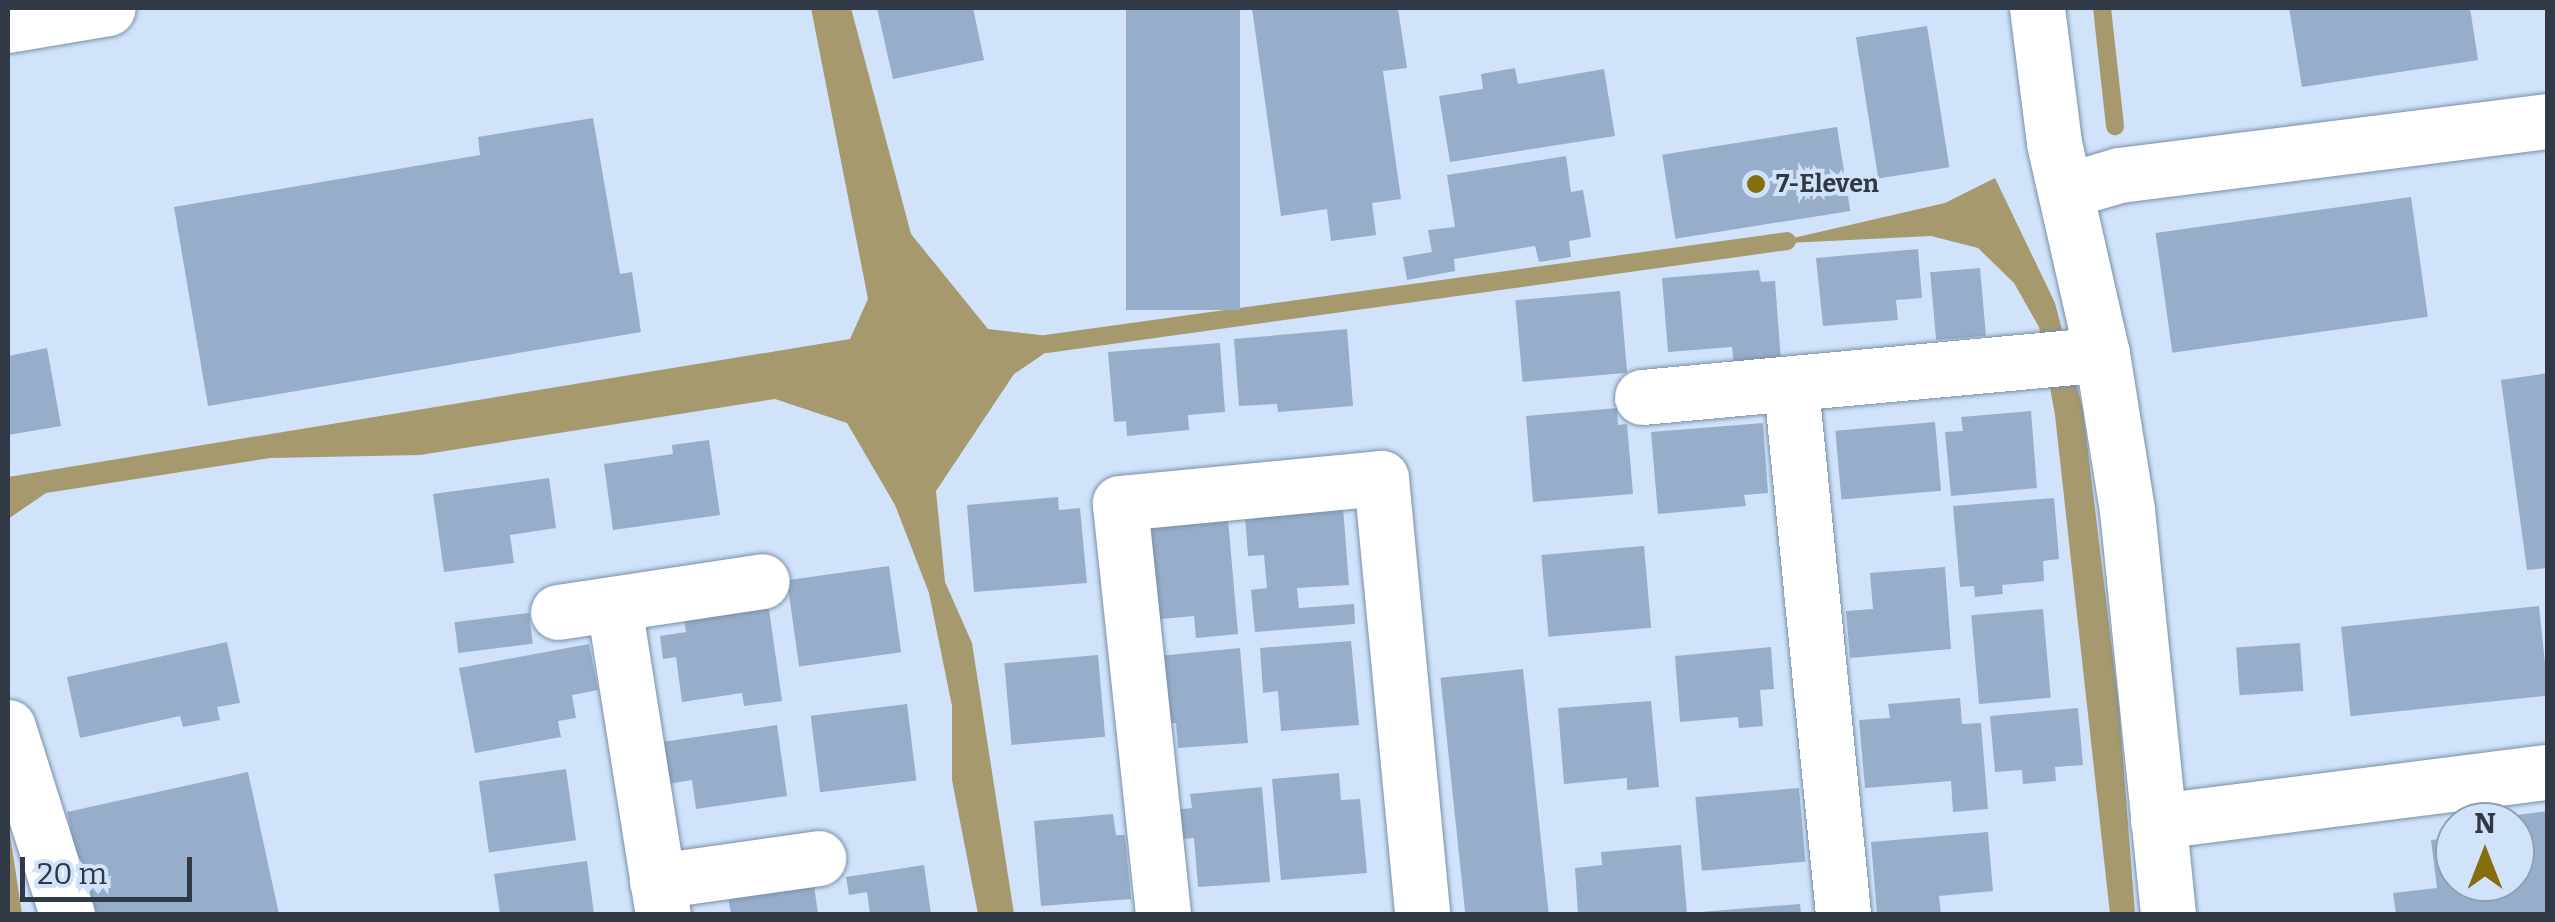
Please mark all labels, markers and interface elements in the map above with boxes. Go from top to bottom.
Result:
place label: 7-Eleven [1776,169,1879,199]
marker: 7-Eleven [1745,173,1767,195]
north arrow [2435,802,2535,902]
text: N [2474,807,2496,840]
scale bar [25,837,198,899]
text: 20 m [37,856,107,892]

